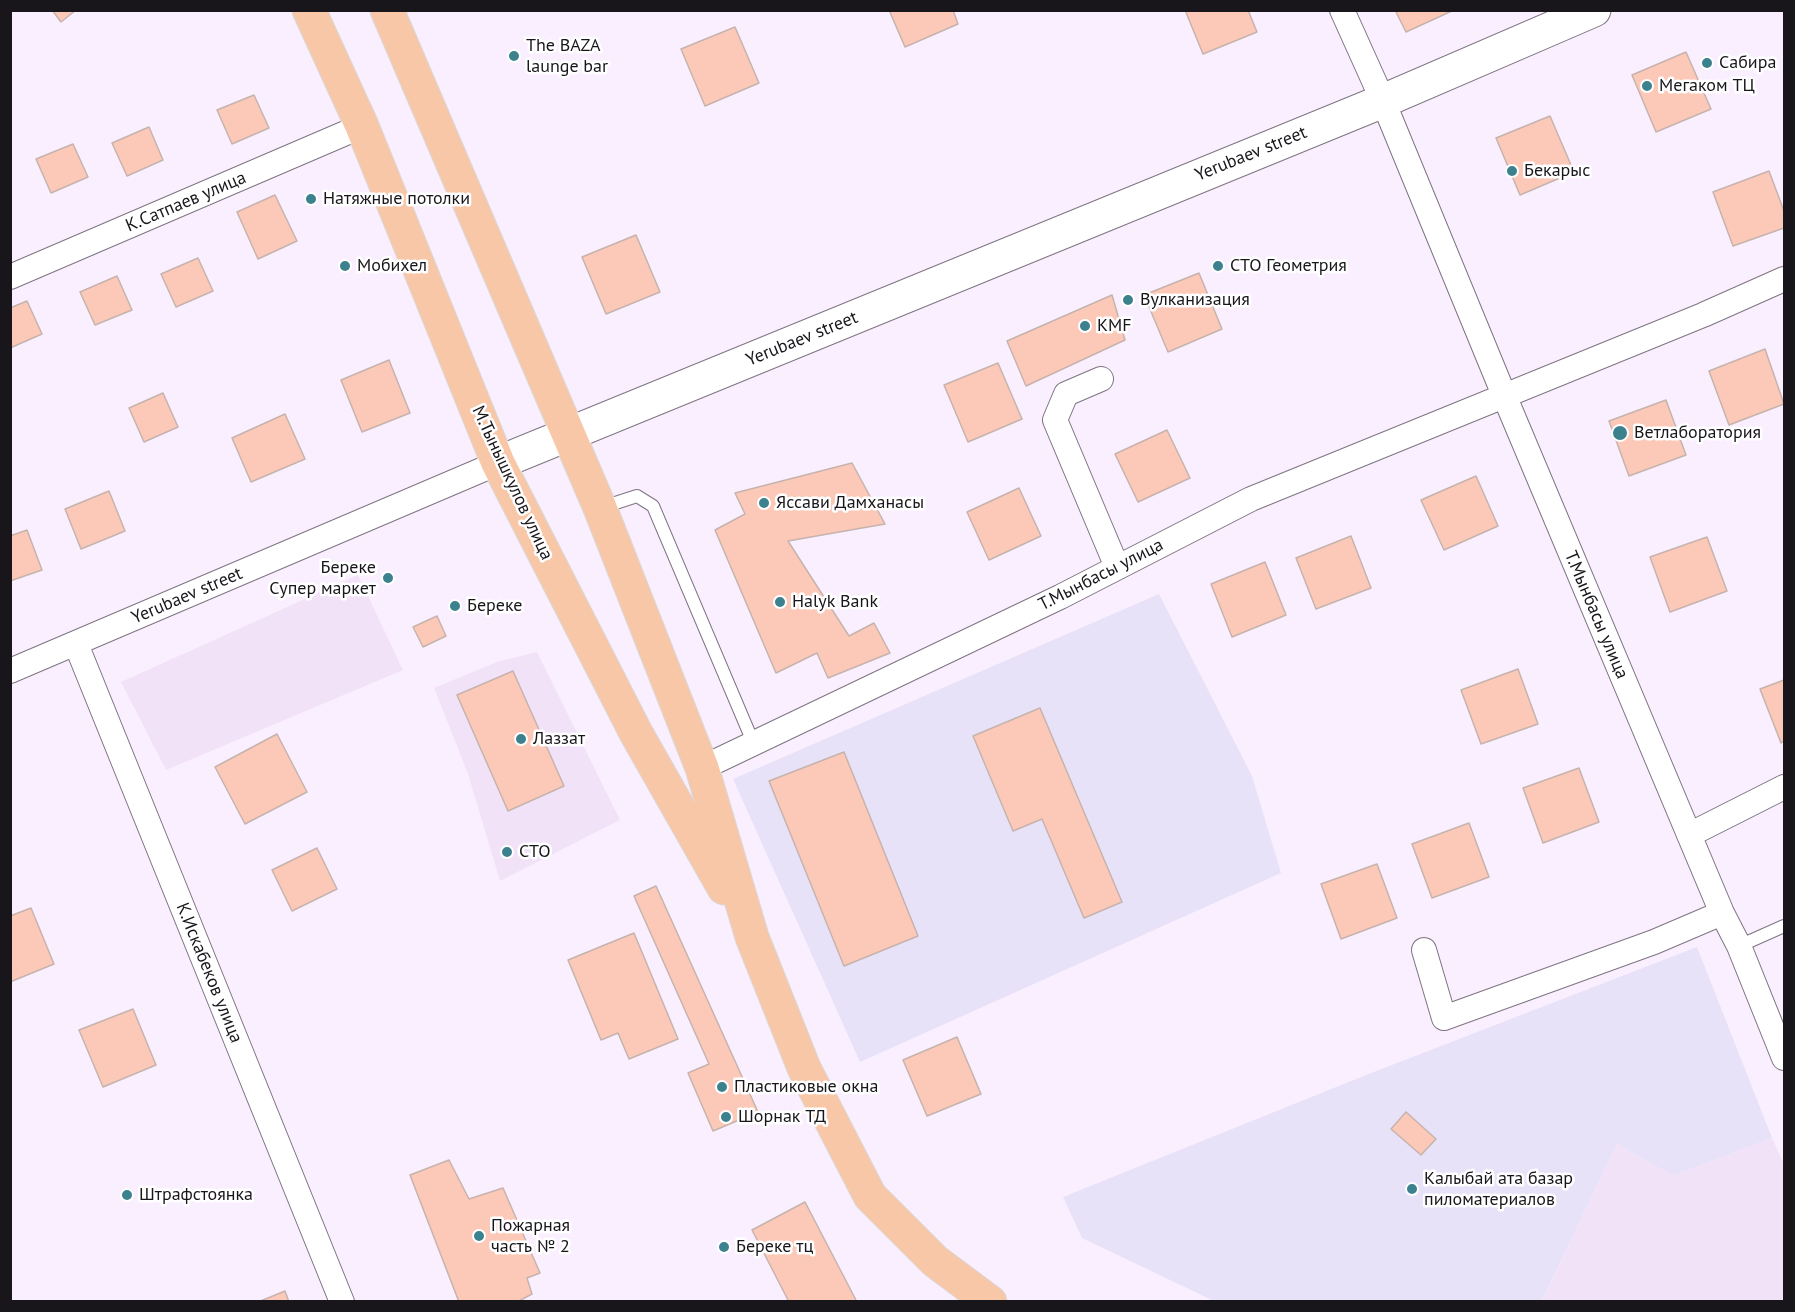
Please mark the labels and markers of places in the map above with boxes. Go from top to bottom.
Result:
place label: The BAZA launge bar [526,35,608,78]
marker: The BAZA launge bar [507,49,521,63]
place label: Сабира [1719,52,1776,74]
marker: Сабира [1700,56,1714,70]
place label: Мегаком ТЦ [1659,75,1755,97]
marker: Мегаком ТЦ [1640,79,1654,93]
place label: Бекарыс [1524,160,1590,182]
marker: Бекарыс [1505,164,1519,178]
place label: Натяжные потолки [323,188,470,210]
marker: Натяжные потолки [304,192,318,206]
place label: Мобихел [357,255,427,277]
place label: СТО Геометрия [1230,255,1347,277]
marker: Мобихел [338,259,352,273]
marker: СТО Геометрия [1211,259,1225,273]
place label: Вулканизация [1140,289,1250,311]
marker: Вулканизация [1121,293,1135,307]
place label: KMF [1097,315,1132,337]
marker: KMF [1078,319,1092,333]
place label: Ветлаборатория [1634,422,1761,444]
marker: Ветлаборатория [1611,424,1629,442]
place label: Яссави Дамханасы [776,492,924,514]
marker: Яссави Дамханасы [757,496,771,510]
place label: Береке Супер маркет [269,557,376,600]
marker: Береке Супер маркет [381,571,395,585]
place label: Halyk Bank [792,591,878,613]
place label: Береке [467,595,522,617]
marker: Halyk Bank [773,595,787,609]
marker: Береке [448,599,462,613]
place label: Лаззат [533,728,585,750]
marker: Лаззат [514,732,528,746]
place label: СТО [519,841,550,863]
marker: СТО [500,845,514,859]
place label: Пластиковые окна [734,1076,878,1098]
marker: Пластиковые окна [715,1080,729,1094]
place label: Шорнак ТД [738,1106,826,1128]
marker: Шорнак ТД [719,1110,733,1124]
place label: Калыбай ата базар пиломатериалов [1424,1168,1573,1210]
marker: Калыбай ата базар пиломатериалов [1405,1182,1419,1196]
place label: Штрафстоянка [139,1184,253,1206]
marker: Штрафстоянка [120,1188,134,1202]
place label: Пожарная часть № 2 [491,1215,570,1258]
marker: Пожарная часть № 2 [472,1229,486,1243]
place label: Береке тц [736,1236,813,1258]
marker: Береке тц [717,1240,731,1254]

